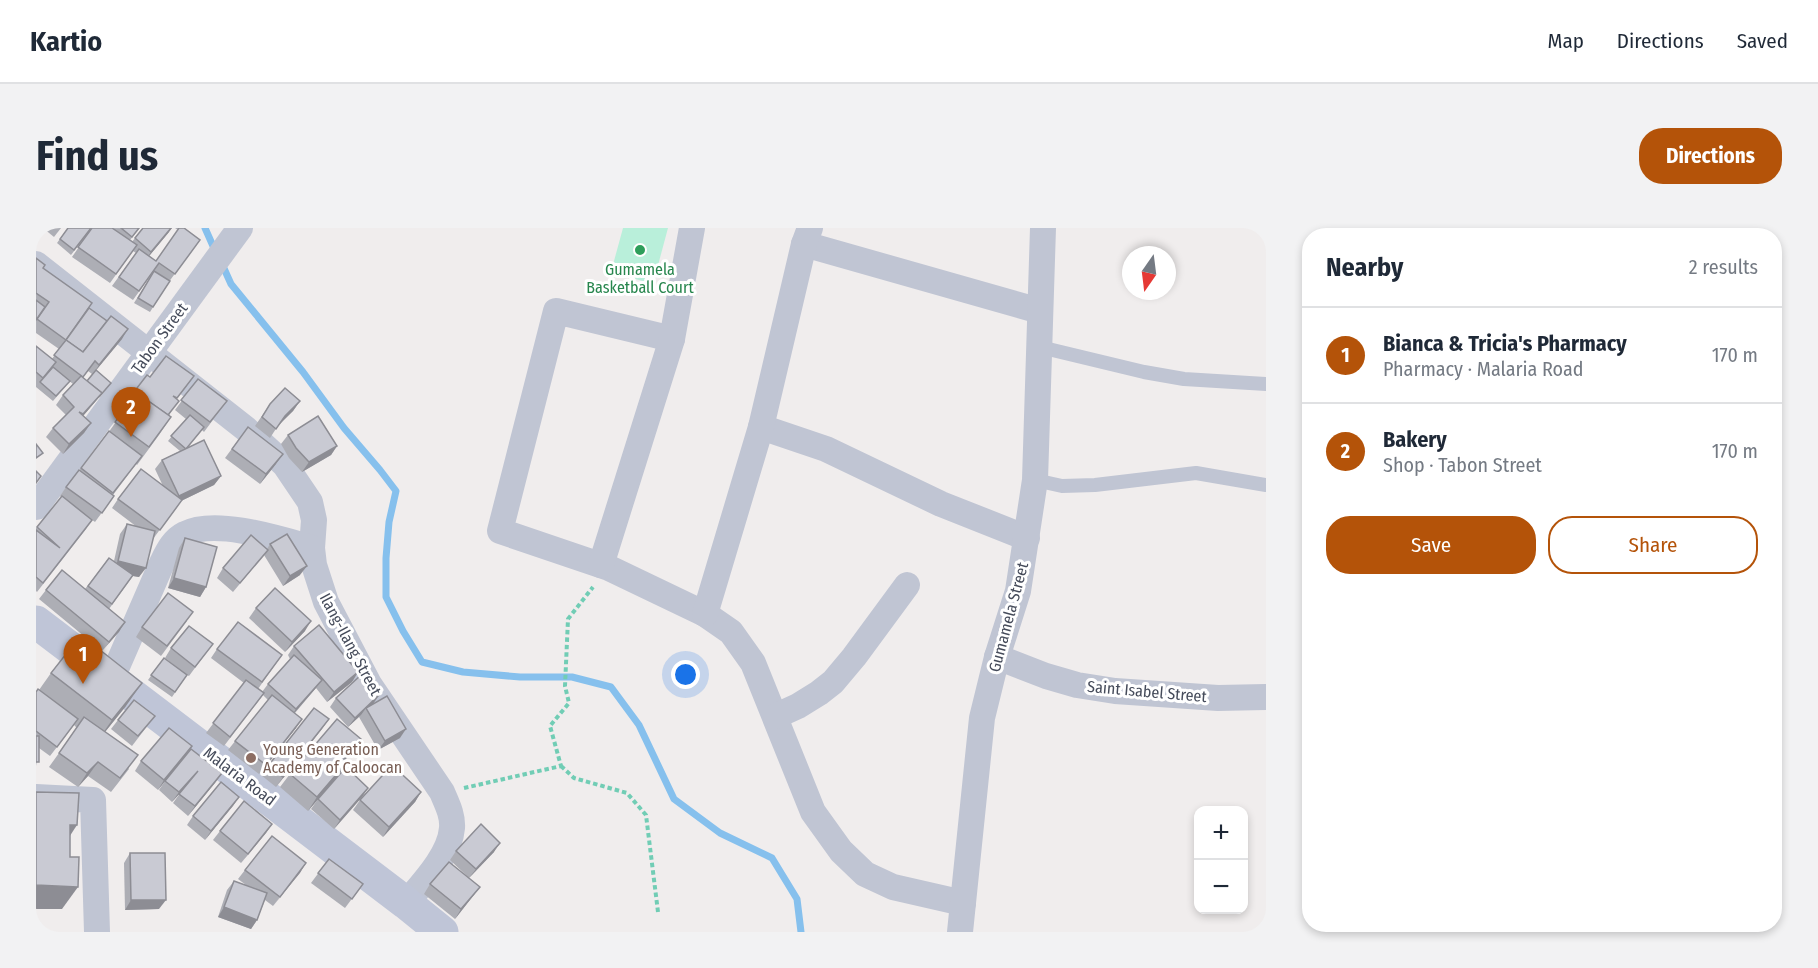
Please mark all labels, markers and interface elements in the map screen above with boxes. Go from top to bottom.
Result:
text: Kartio [30,25,102,58]
text: Map [1547,28,1584,54]
text: Directions [1617,28,1704,54]
text: Saved [1737,28,1788,54]
button: Directions [1639,128,1782,184]
text: Find us [36,131,158,181]
marker: Gumamela Basketball Court [633,243,647,257]
north arrow [1122,246,1176,300]
text: Nearby [1326,252,1403,283]
text: 2 results [1689,255,1758,279]
place label: Gumamela Basketball Court [586,260,694,297]
street label: Tabon Street [127,299,192,377]
text: Bianca & Tricia's Pharmacy [1383,330,1627,357]
text: 1 [1341,343,1350,367]
text: 170 m [1712,343,1758,367]
text: Pharmacy · Malaria Road [1383,357,1583,381]
pin: 2 [112,388,151,437]
text: Bakery [1383,426,1447,453]
text: 2 [1341,439,1350,463]
text: 170 m [1712,439,1758,463]
text: Shop · Tabon Street [1383,453,1542,477]
button: Save [1326,516,1536,574]
button: Share [1548,516,1758,574]
street label: Gumamela Street [985,559,1032,674]
street label: Ilang-Ilang Street [316,590,386,699]
pin: 1 [64,634,102,684]
your location [671,660,700,689]
street label: Saint Isabel Street [1086,677,1208,706]
place label: Young Generation Academy of Caloocan [263,740,402,777]
street label: Malaria Road [200,743,280,810]
marker: Young Generation Academy of Caloocan [244,751,258,765]
map controls [1194,806,1248,914]
button: + [1194,806,1248,860]
button: − [1194,860,1248,914]

